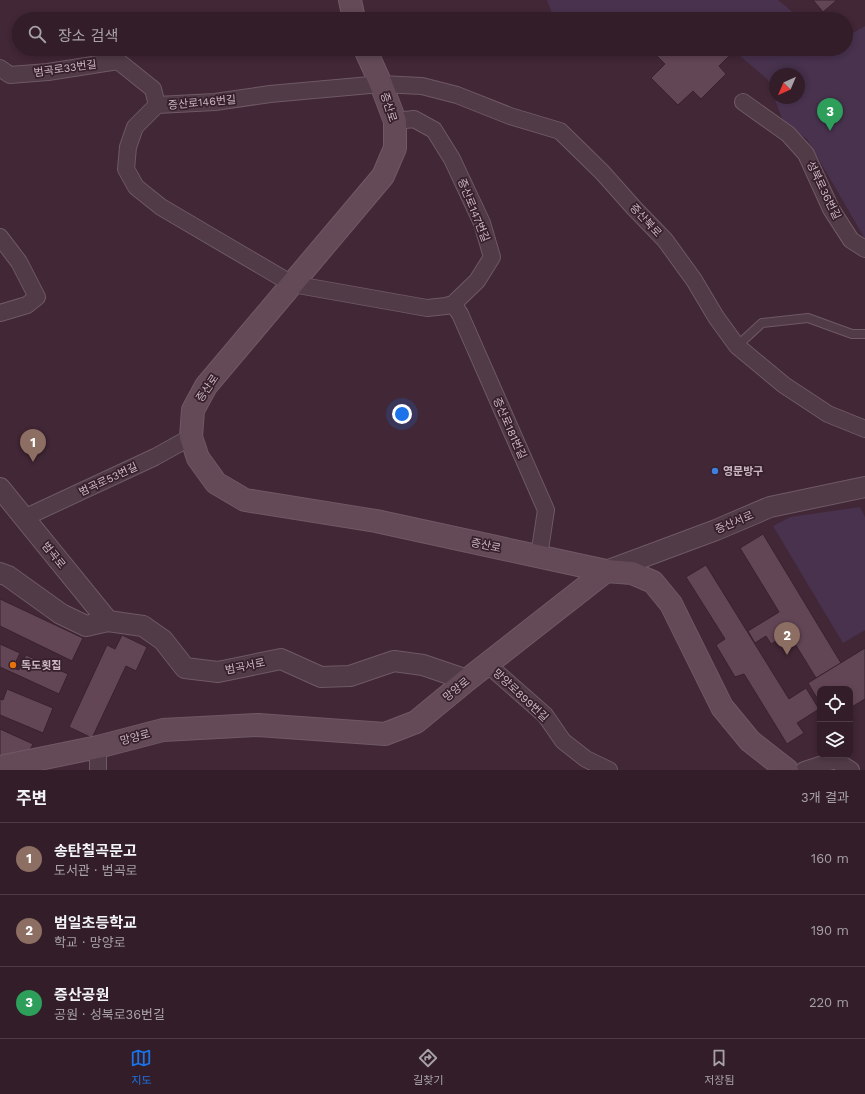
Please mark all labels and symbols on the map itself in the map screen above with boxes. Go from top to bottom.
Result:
street label: 범곡로33번길 [33,58,97,79]
north arrow [769,68,805,104]
street label: 증산로 [378,91,399,124]
street label: 증산로146번길 [167,93,237,112]
pin: 3 [817,98,843,131]
street label: 성북로36번길 [804,159,843,222]
street label: 증산로147번길 [455,177,492,244]
street label: 증산북로 [627,201,664,240]
street label: 증산로 [194,372,221,405]
street label: 증산로181번길 [490,395,529,461]
your location [392,404,412,424]
pin: 1 [20,429,46,462]
street label: 범곡로53번길 [77,460,140,499]
place label: 영문방구 [723,465,763,478]
marker: 영문방구 [710,466,720,476]
street label: 증산서로 [713,509,755,536]
street label: 증산로 [470,536,502,555]
street label: 범곡로 [39,539,68,571]
pin: 2 [774,622,800,655]
street label: 범곡서로 [224,656,266,677]
place label: 독도횟집 [21,659,61,672]
marker: 독도횟집 [8,660,18,670]
street label: 망양로899번길 [490,666,551,724]
street label: 망양로 [440,675,472,704]
street label: 망양로 [119,727,151,748]

